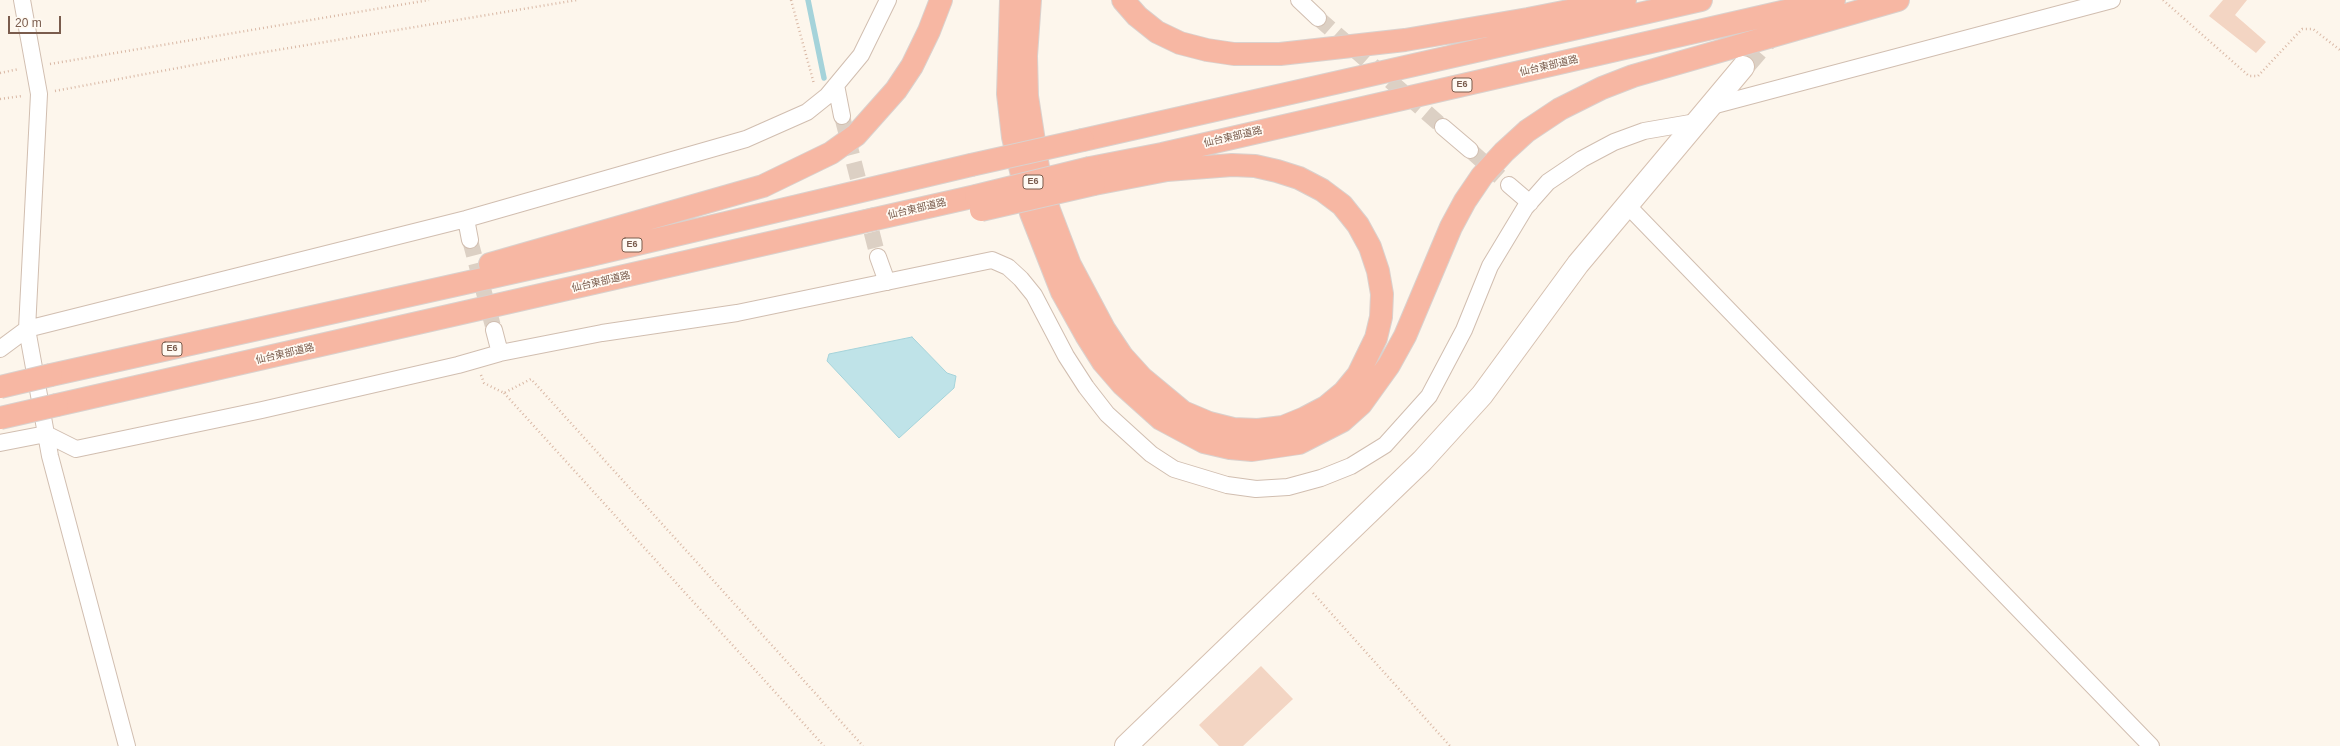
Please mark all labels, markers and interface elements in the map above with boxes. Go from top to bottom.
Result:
scale bar [10,8,63,34]
text: 20 m [15,16,42,30]
street label: 仙台東部道路 [1518,53,1580,79]
road number: E6 [1452,78,1472,92]
street label: 仙台東部道路 [1202,124,1264,150]
road number: E6 [1023,175,1043,189]
street label: 仙台東部道路 [886,196,948,222]
road number: E6 [622,238,642,252]
street label: 仙台東部道路 [570,269,632,295]
street label: 仙台東部道路 [254,341,316,367]
road number: E6 [162,342,182,356]

